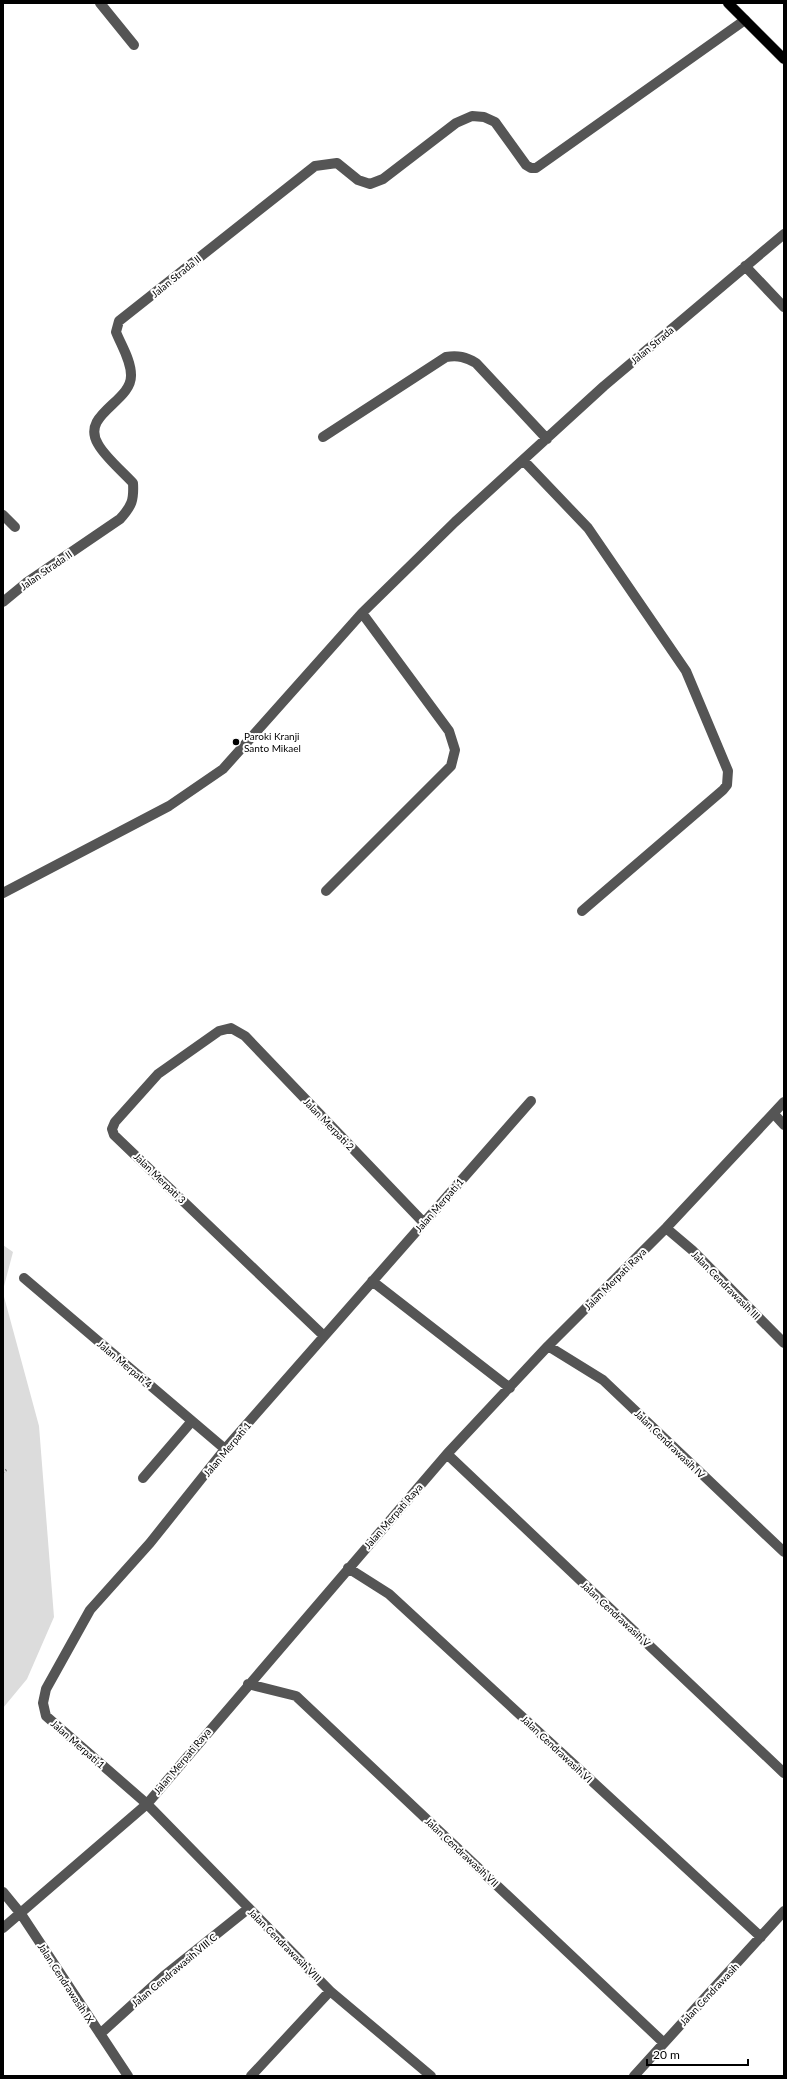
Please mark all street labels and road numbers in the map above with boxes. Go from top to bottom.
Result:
street label: Jalan Strada II [149,252,203,300]
street label: Jalan Strada [628,324,676,366]
street label: Jalan Strada II [18,548,74,592]
street label: Jalan Merpati 2 [301,1096,357,1153]
street label: Jalan Merpati 3 [132,1150,189,1206]
street label: Jalan Merpati 1 [412,1175,466,1234]
street label: Jalan Merpati Raya [581,1245,649,1313]
street label: Jalan Cendrawasih III [689,1248,763,1322]
street label: Jalan Merpati 4 [95,1338,155,1390]
street label: Jalan Cendrawasih IV [632,1407,708,1481]
street label: Jalan Merpati 1 [201,1419,253,1479]
street label: Jalan Merpati Raya [361,1481,425,1551]
street label: Jalan Cendrawasih V [579,1579,653,1649]
street label: Jalan Cendrawasih VI [519,1713,595,1785]
street label: Jalan Merpati 1 [49,1717,108,1771]
street label: Jalan Merpati Raya [151,1725,213,1797]
street label: Jalan Cendrawasih VII [423,1815,501,1889]
street label: Jalan Cendrawasih VIII [246,1906,324,1984]
street label: Jalan Cendrawasih VIII C [129,1931,219,2009]
street label: Jalan Cendrawasih IX [36,1941,97,2026]
street label: Jalan Cendrawasih [677,1960,741,2028]

